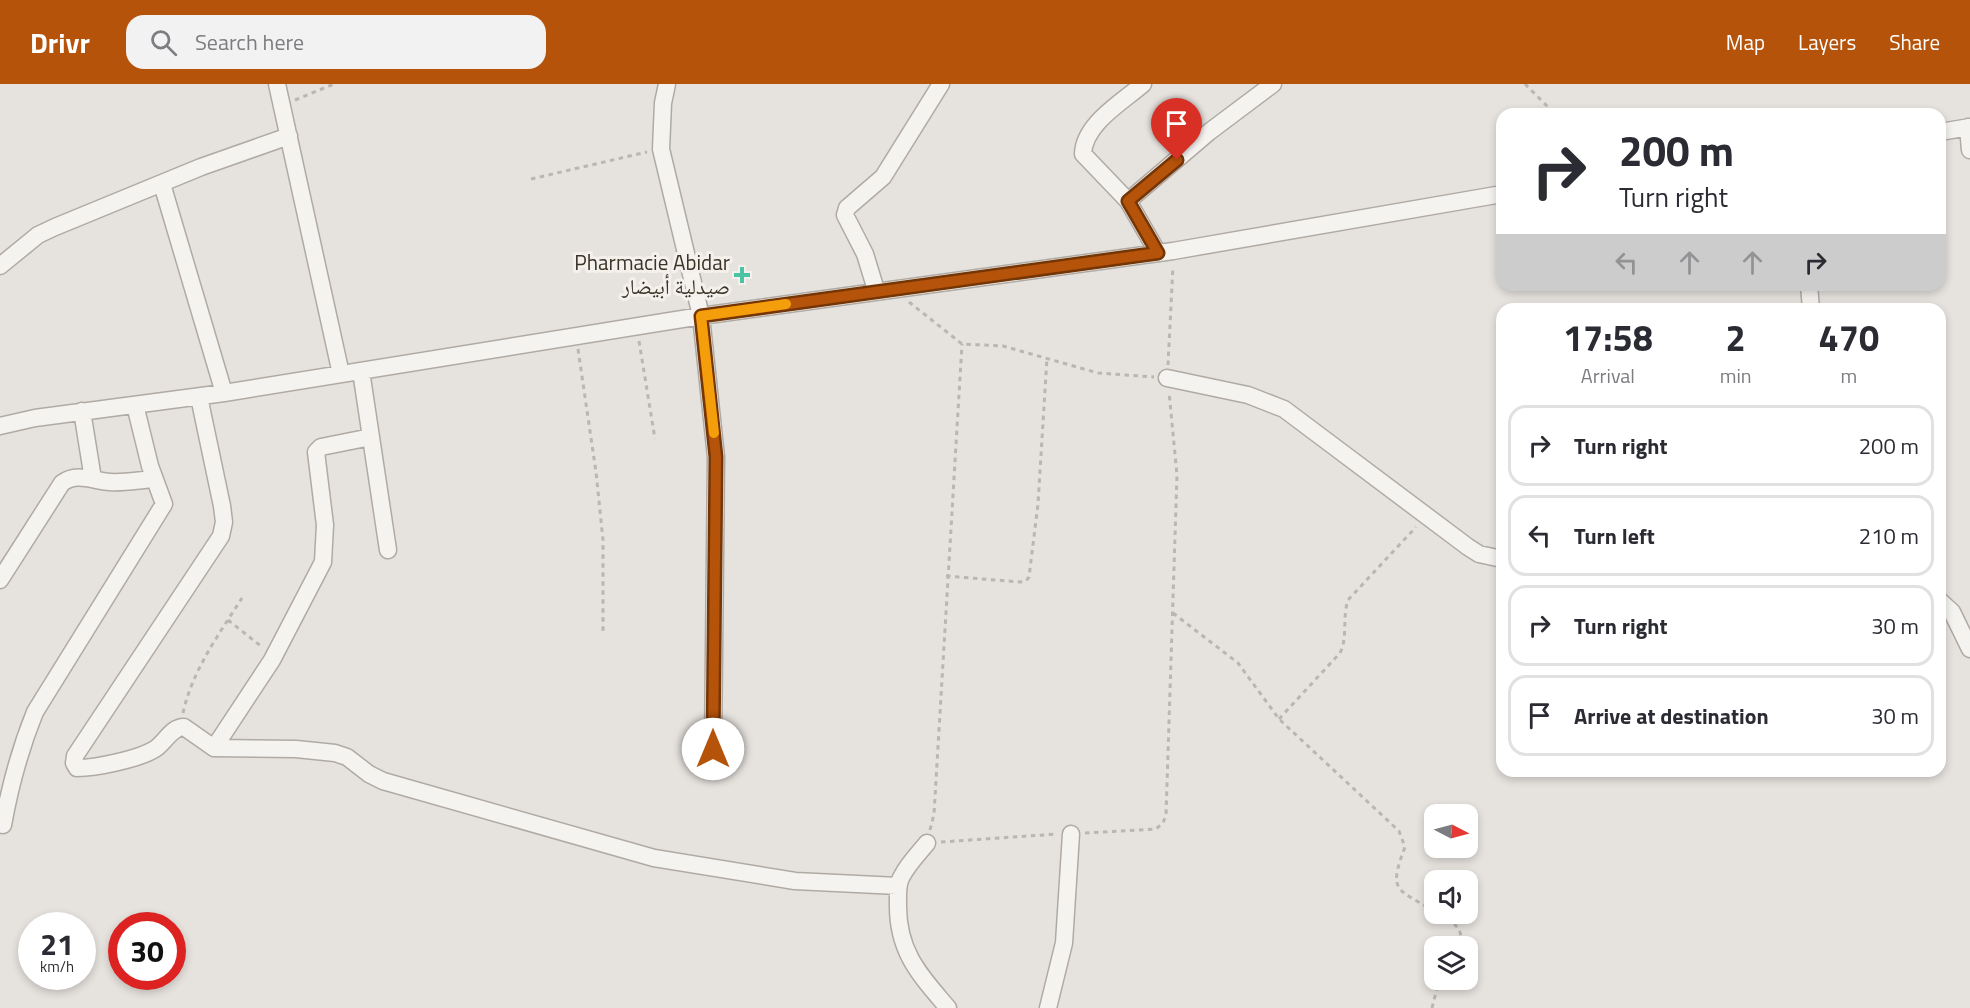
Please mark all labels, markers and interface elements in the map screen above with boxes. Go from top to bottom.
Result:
search box [126,15,546,69]
text: Drivr [30,21,90,64]
text: Search here [195,25,304,59]
icon: search [147,26,180,59]
text: Map [1726,26,1765,58]
text: Layers [1798,26,1856,58]
text: Share [1889,26,1940,58]
pin [1151,98,1202,160]
icon: arrive [1160,107,1193,140]
text: 200 m [1619,118,1734,182]
icon: right [1520,132,1598,210]
text: Turn right [1619,176,1728,217]
place label: Pharmacie Abidar صيدلية أبيضار [574,246,730,302]
icon: left [1610,246,1643,279]
icon: ahead [1673,246,1706,279]
icon: ahead [1736,246,1769,279]
icon: right [1799,246,1832,279]
marker: Pharmacie Abidar صيدلية أبيضار [735,268,749,282]
text: 17:58 [1563,310,1653,365]
text: 2 [1726,310,1746,365]
text: 470 [1819,310,1879,365]
text: Arrival [1581,360,1635,391]
text: min [1720,360,1752,391]
text: m [1840,360,1857,391]
icon: right [1523,429,1556,462]
text: Turn right [1574,429,1668,463]
text: 200 m [1859,429,1919,463]
icon: left [1523,519,1556,552]
text: Turn left [1574,519,1655,553]
text: 210 m [1859,519,1919,553]
icon: right [1523,609,1556,642]
text: Turn right [1574,609,1668,643]
text: 30 m [1871,609,1919,643]
icon: arrive [1523,699,1556,732]
text: Arrive at destination [1574,699,1769,733]
text: 30 m [1871,699,1919,733]
position arrow [681,717,745,781]
north arrow [1424,804,1478,858]
map controls [1424,804,1478,990]
button: sound [1424,870,1478,924]
speed limit sign: 30 [108,912,186,990]
text: 21 [40,921,74,967]
button: layers [1424,936,1478,990]
text: km/h [40,955,74,978]

